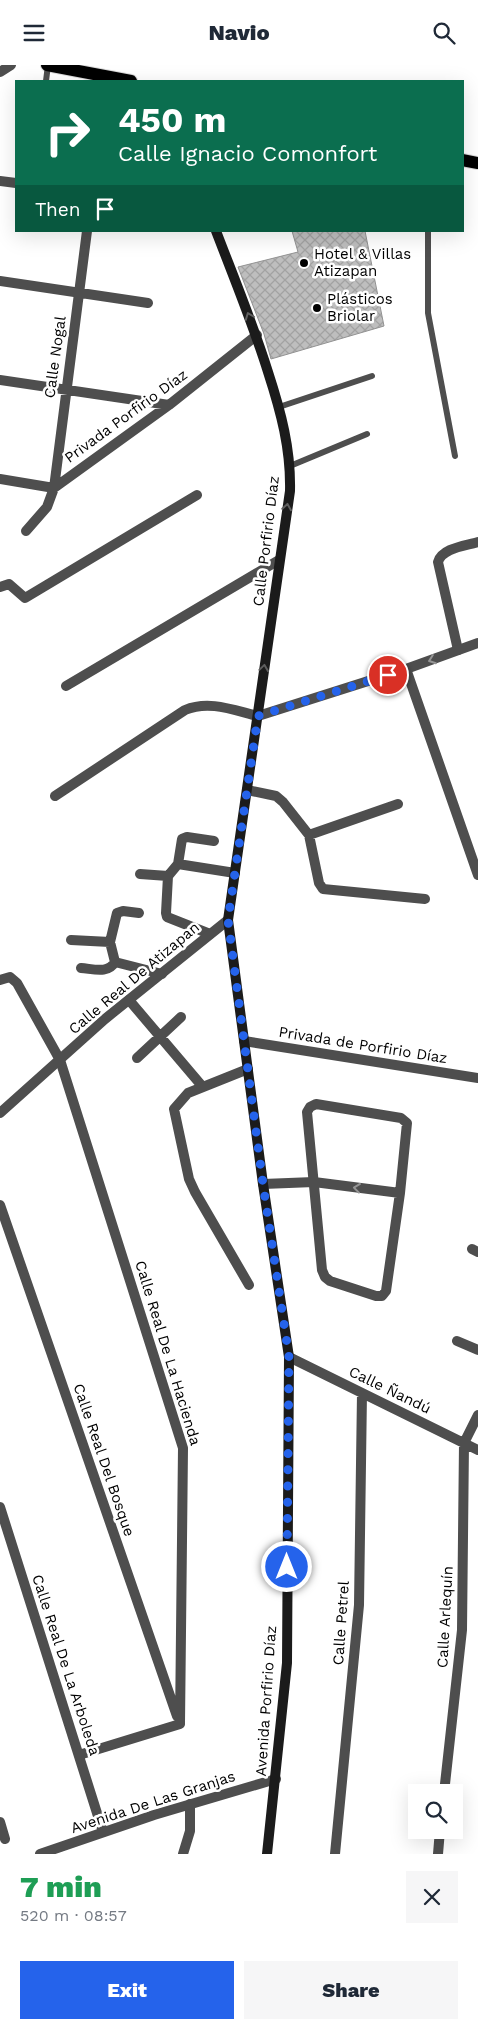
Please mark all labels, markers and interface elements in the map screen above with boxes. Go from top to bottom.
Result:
icon: menu [20,19,48,47]
icon: search [430,19,458,47]
text: Navio [208,20,270,45]
text: 450 m [118,99,227,141]
icon: right [35,100,100,165]
text: Calle Ignacio Comonfort [118,141,377,166]
icon: arrive [91,195,119,223]
text: Then [35,198,81,221]
place label: Hotel & Villas Atizapan [314,245,411,280]
marker: Hotel & Villas Atizapan [298,257,310,269]
place label: Plásticos Briolar [327,290,393,325]
marker: Plásticos Briolar [311,302,323,314]
one-way arrow [245,312,255,320]
street label: Calle Nogal [40,314,70,399]
street label: Privada Porfirio Díaz [61,365,191,467]
street label: Calle Porfirio Díaz [249,475,283,607]
one-way arrow [282,502,292,511]
pin [367,654,409,696]
one-way arrow [428,654,437,664]
icon: arrive [374,661,402,689]
one-way arrow [259,663,269,672]
street label: Calle Real De Atizapan [65,918,203,1038]
street label: Privada de Porfirio Díaz [277,1023,449,1067]
one-way arrow [353,1183,361,1194]
street label: Calle Real De La Hacienda [131,1258,205,1448]
street label: Calle Ñandú [346,1362,434,1418]
street label: Calle Real Del Bosque [69,1381,139,1539]
position arrow [260,1540,312,1592]
street label: Calle Arlequín [433,1565,457,1669]
street label: Calle Real De La Arboleda [28,1572,104,1758]
street label: Calle Petrel [329,1580,353,1666]
street label: Avenida Porfirio Díaz [252,1625,280,1777]
street label: Avenida De Las Granjas [69,1767,238,1837]
map controls [408,1784,463,1839]
button: search [408,1784,463,1839]
text: 7 min [20,1869,102,1904]
button: close [406,1871,458,1923]
text: 520 m · 08:57 [20,1906,127,1925]
button: Exit [20,1961,234,2019]
button: Share [244,1961,458,2019]

